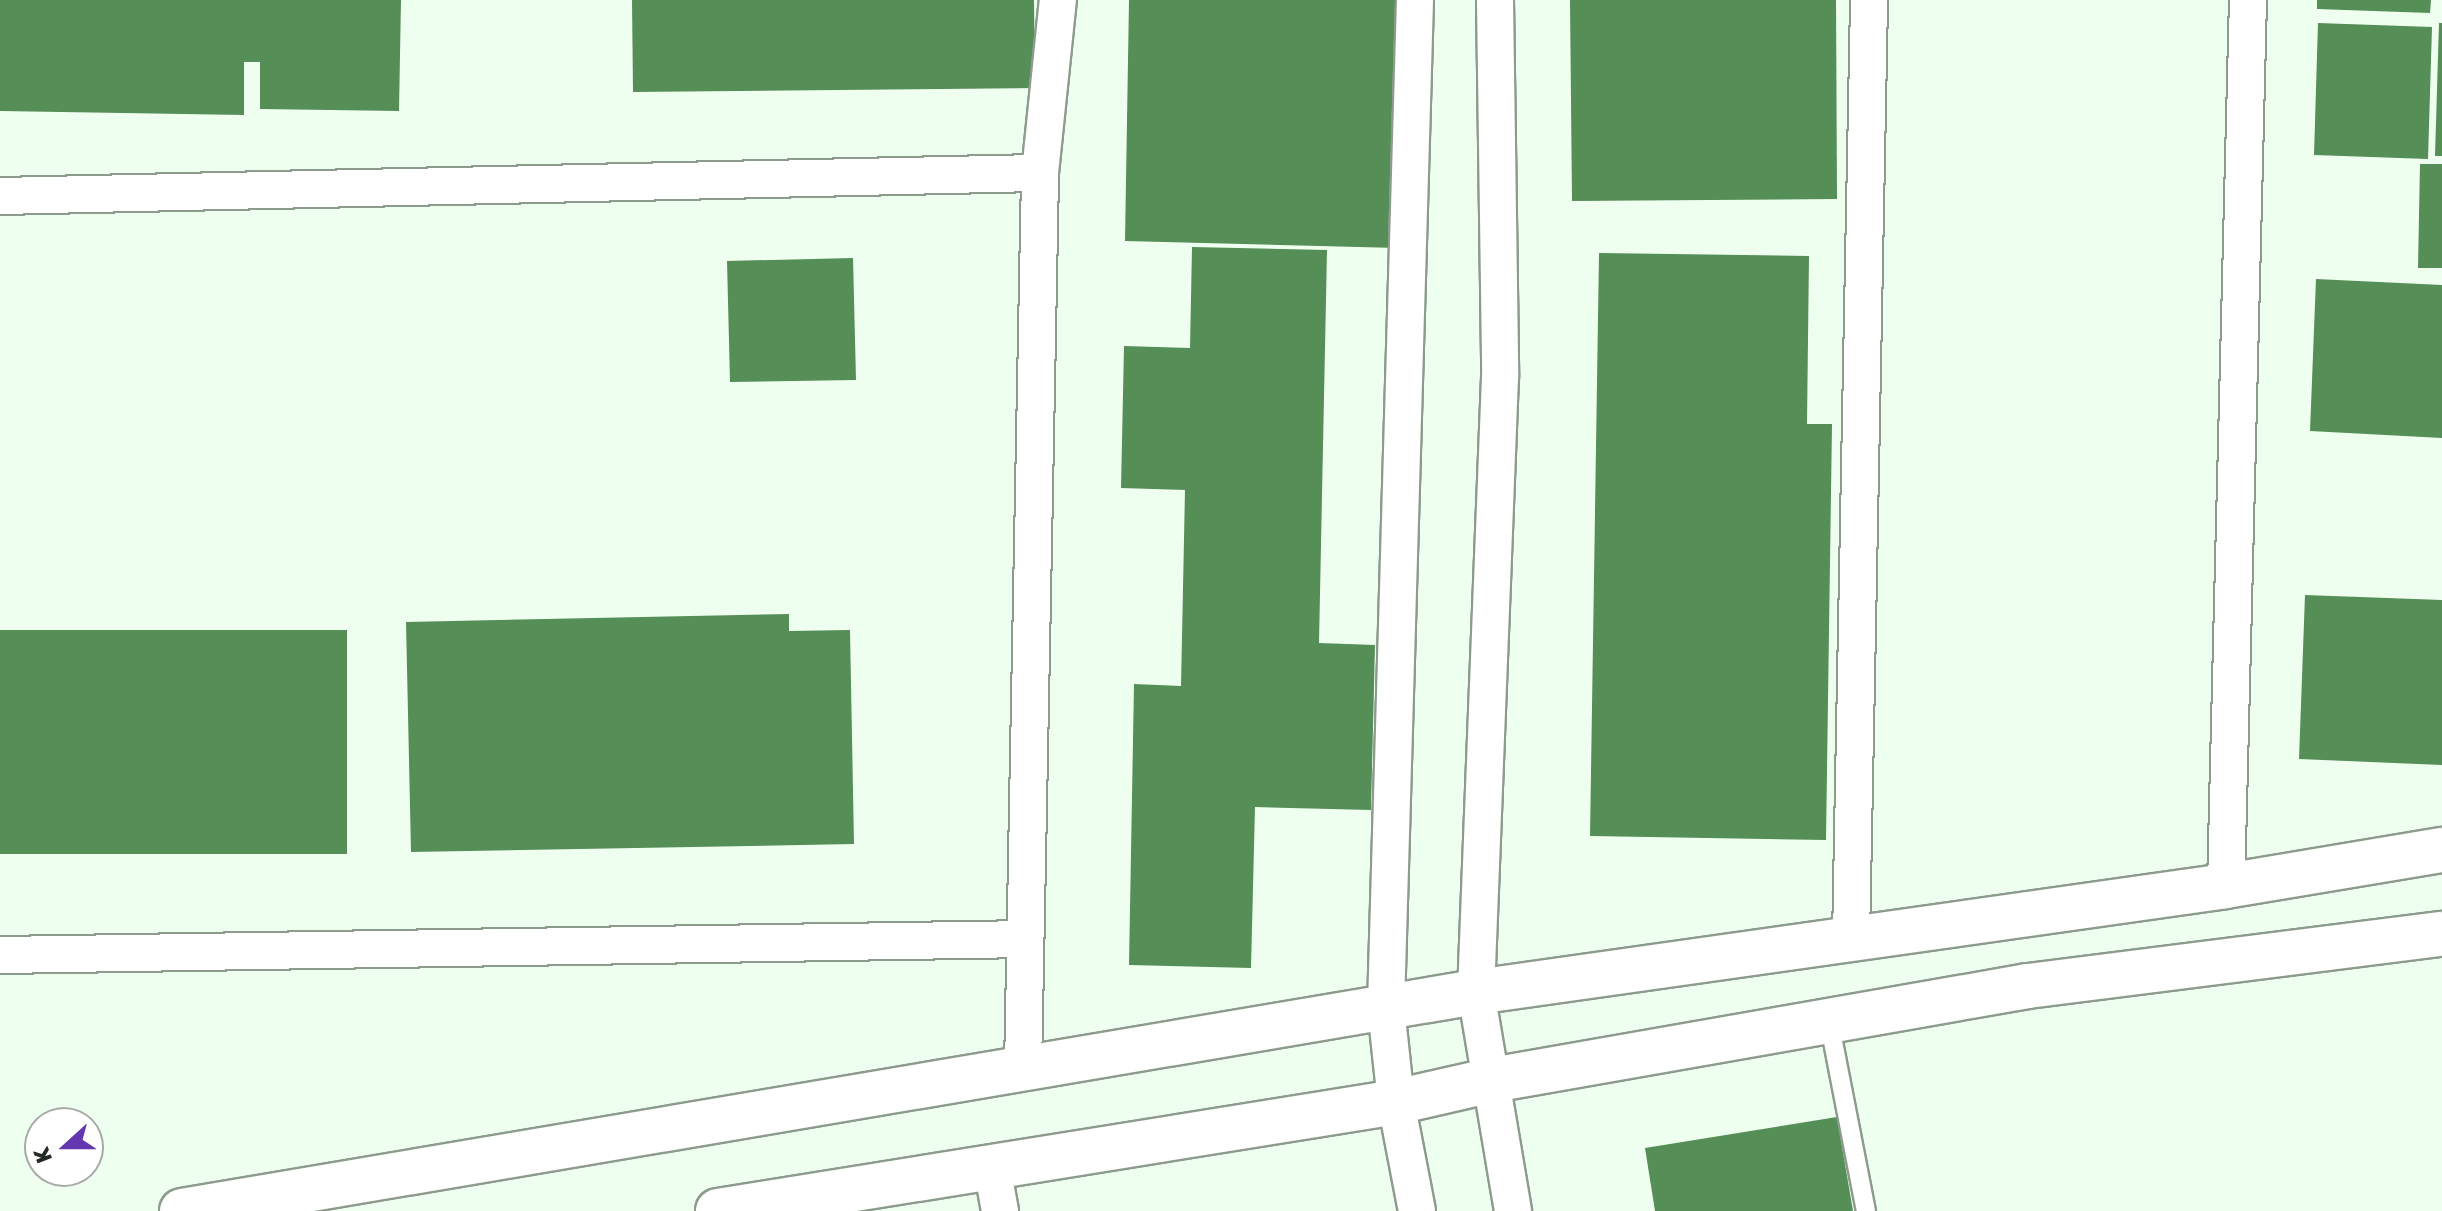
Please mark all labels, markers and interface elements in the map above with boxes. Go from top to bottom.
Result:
north arrow [24,1107,104,1187]
text: K [28,1143,58,1167]

